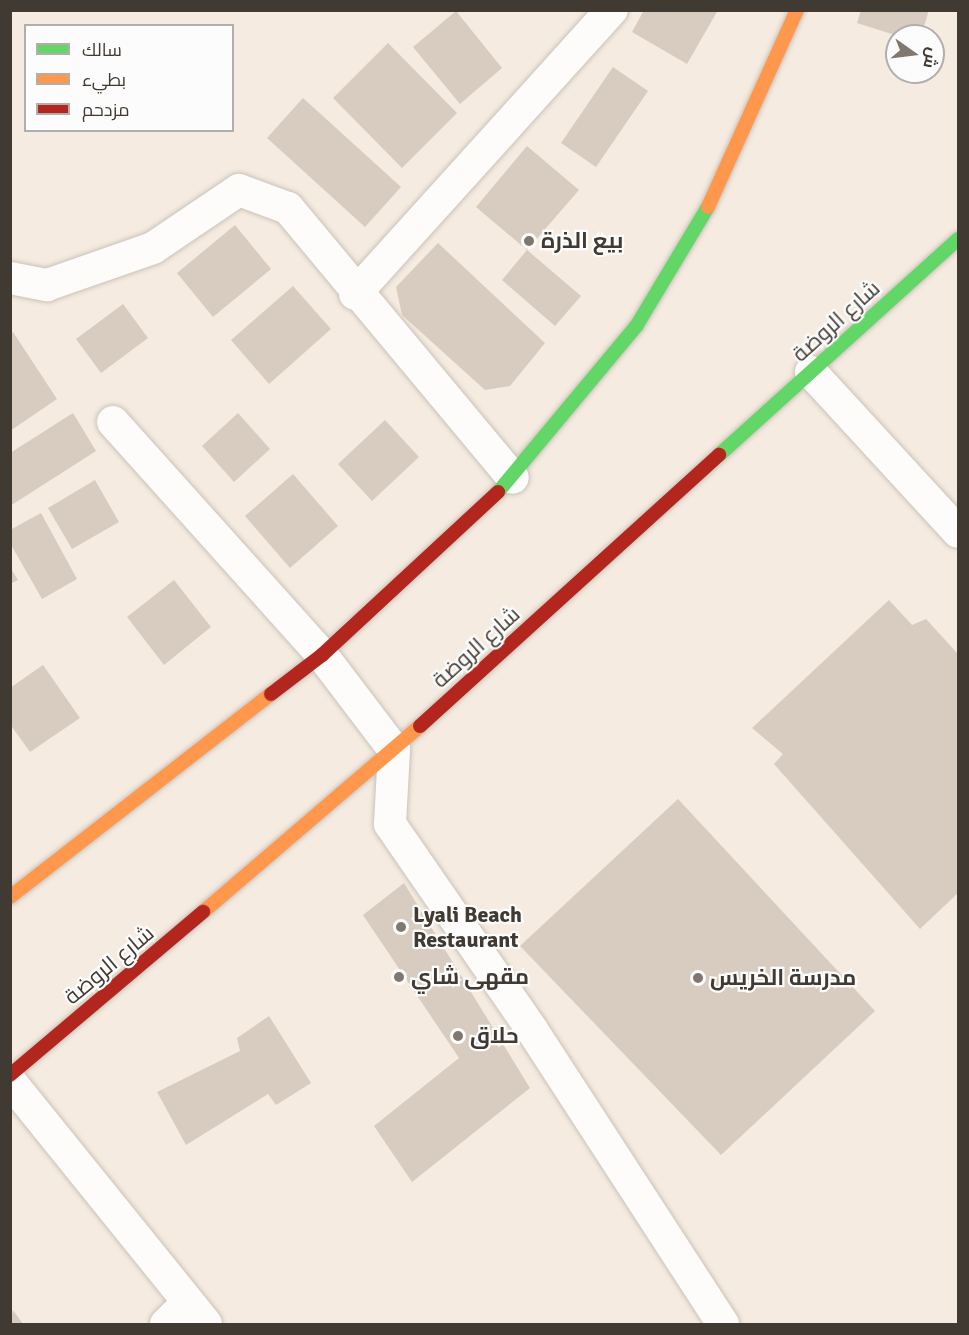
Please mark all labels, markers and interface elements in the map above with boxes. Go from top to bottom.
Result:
legend [24,24,234,132]
north arrow [885,24,945,84]
text: سالك [82,39,122,61]
text: ش [918,45,943,70]
text: بطيء [82,69,126,91]
text: مزدحم [82,99,130,121]
place label: بيع الذرة [541,228,623,254]
marker: بيع الذرة [522,234,536,248]
street label: شارع الروضة [787,275,885,367]
street label: شارع الروضة [427,601,525,693]
place label: Lyali Beach Restaurant [413,901,522,952]
street label: شارع الروضة [59,920,159,1010]
marker: Lyali Beach Restaurant [394,920,408,934]
place label: مقهى شاي [411,964,529,990]
place label: مدرسة الخريس [710,965,856,991]
marker: مقهى شاي [392,970,406,984]
marker: مدرسة الخريس [691,971,705,985]
place label: حلاق [470,1023,519,1049]
marker: حلاق [451,1029,465,1043]

